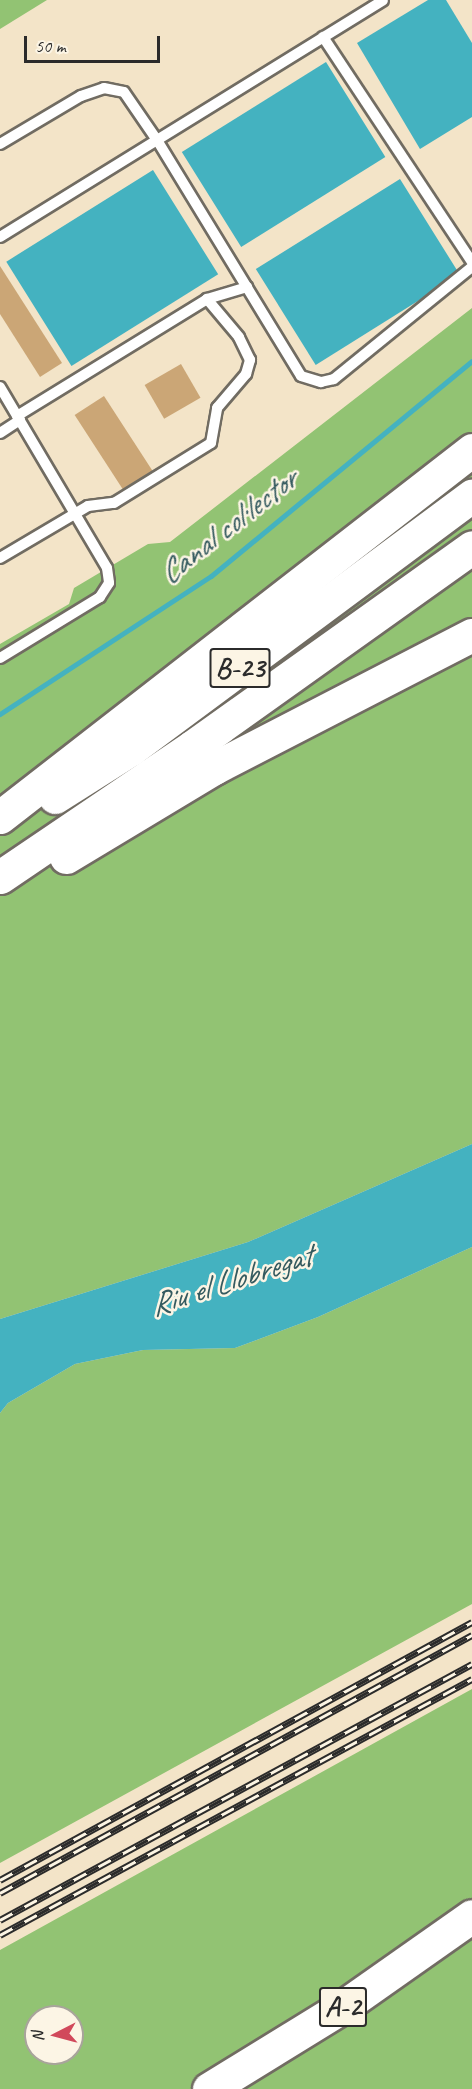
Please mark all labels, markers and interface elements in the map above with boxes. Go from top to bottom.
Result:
scale bar [27,24,164,62]
text: 50 m [35,35,66,57]
water label: Canal col·lector [152,461,304,593]
road number: B-23 [208,643,272,693]
water label: Riu el Llobregat [145,1237,317,1325]
road number: A-2 [318,1982,368,2032]
north arrow [24,2005,84,2065]
text: N [28,2031,49,2043]

